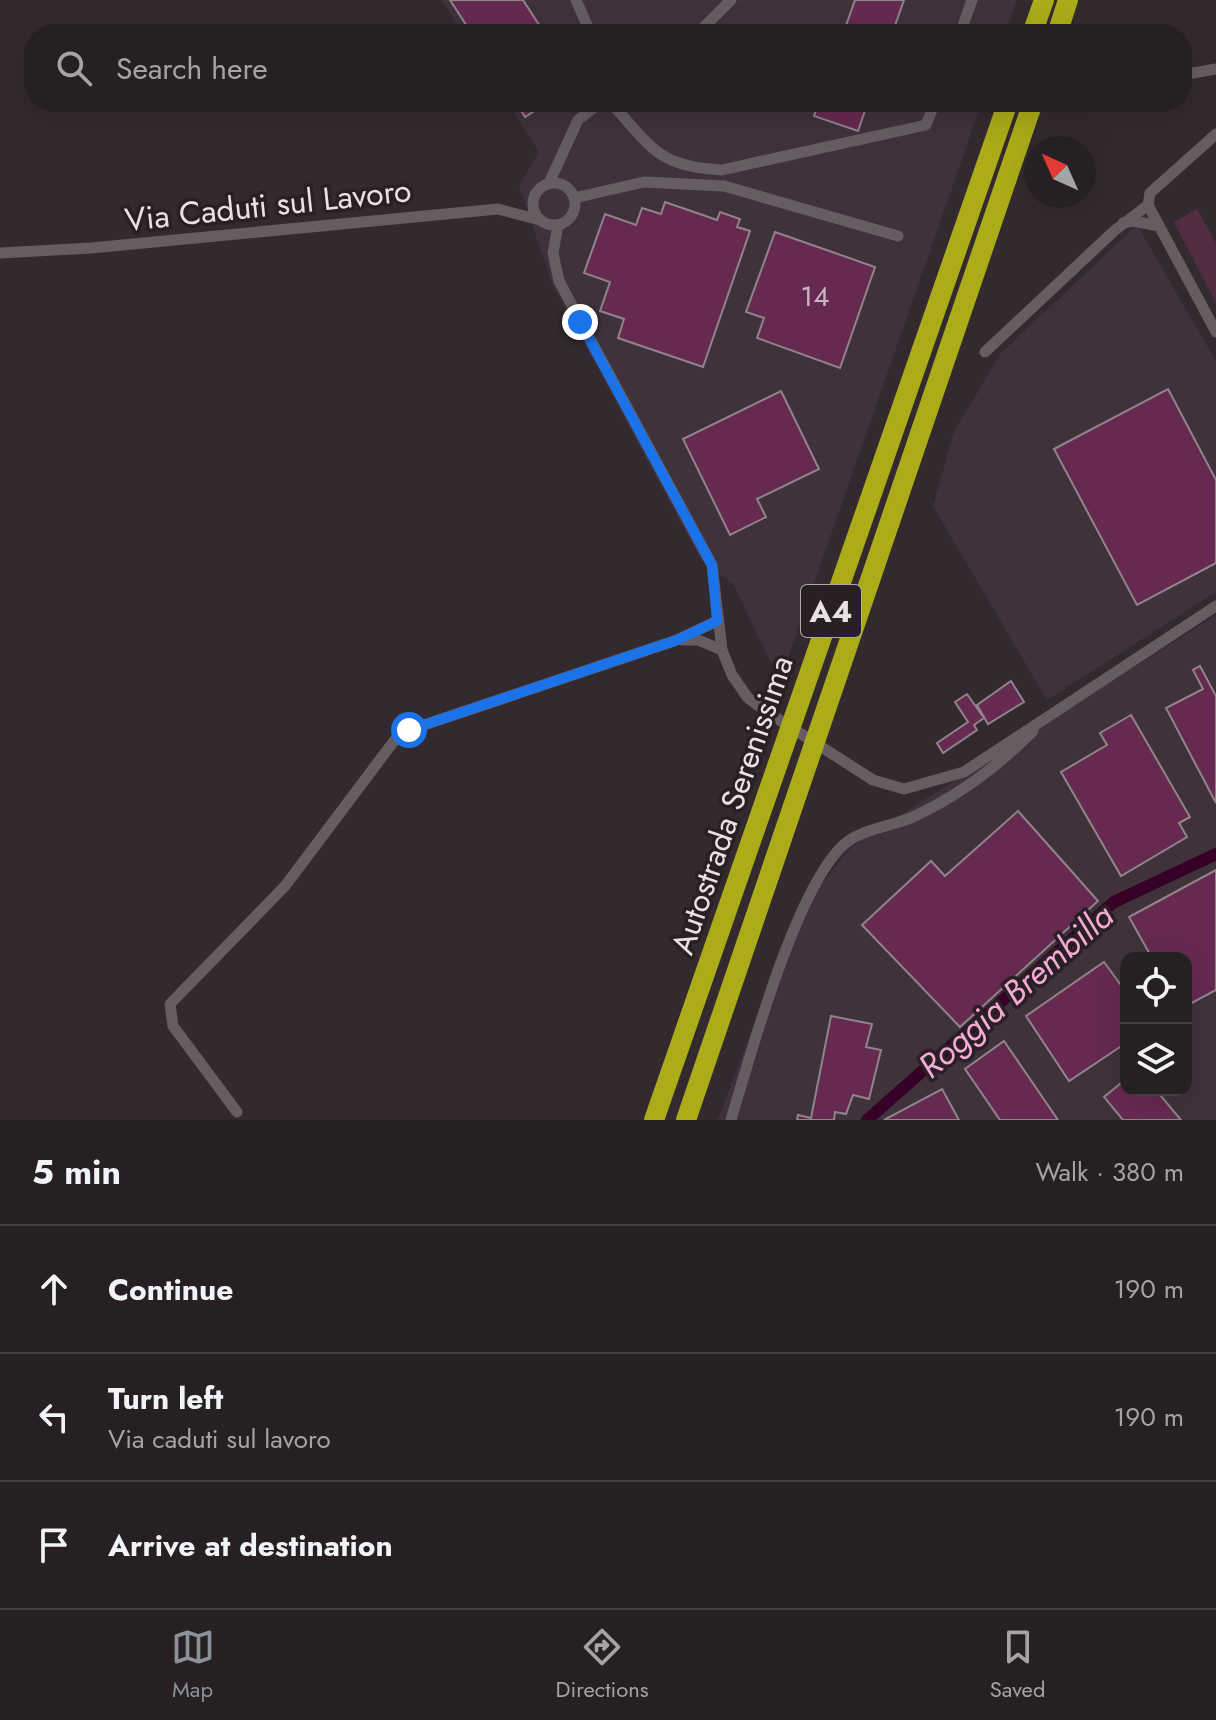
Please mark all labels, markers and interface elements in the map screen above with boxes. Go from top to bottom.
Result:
search box [24,24,1192,112]
icon: search [52,46,96,90]
text: Search here [116,47,268,90]
north arrow [1024,136,1096,208]
street label: Via Caduti sul Lavoro [123,167,413,243]
house number: 14 [801,276,829,317]
route end [562,304,598,340]
road number: A4 [801,585,861,637]
street label: Autostrada Serenissima [659,649,805,961]
route start [391,712,427,748]
water label: Roggia Brembilla [907,892,1125,1090]
map controls [1120,952,1192,1096]
button: locate [1120,952,1192,1024]
button: layers [1120,1024,1192,1096]
text: 5 min [32,1148,121,1197]
text: Walk · 380 m [1035,1153,1184,1191]
icon: ahead [32,1267,76,1311]
text: Continue [108,1268,234,1311]
text: 190 m [1114,1270,1184,1308]
text: Turn left [108,1377,223,1420]
icon: left [32,1395,76,1439]
text: 190 m [1114,1398,1184,1436]
text: Via caduti sul lavoro [108,1420,331,1458]
icon: arrive [32,1523,76,1567]
text: Arrive at destination [108,1524,393,1567]
tab: Map [171,1625,215,1705]
tab: Directions [556,1625,649,1705]
tab: Saved [990,1625,1045,1705]

